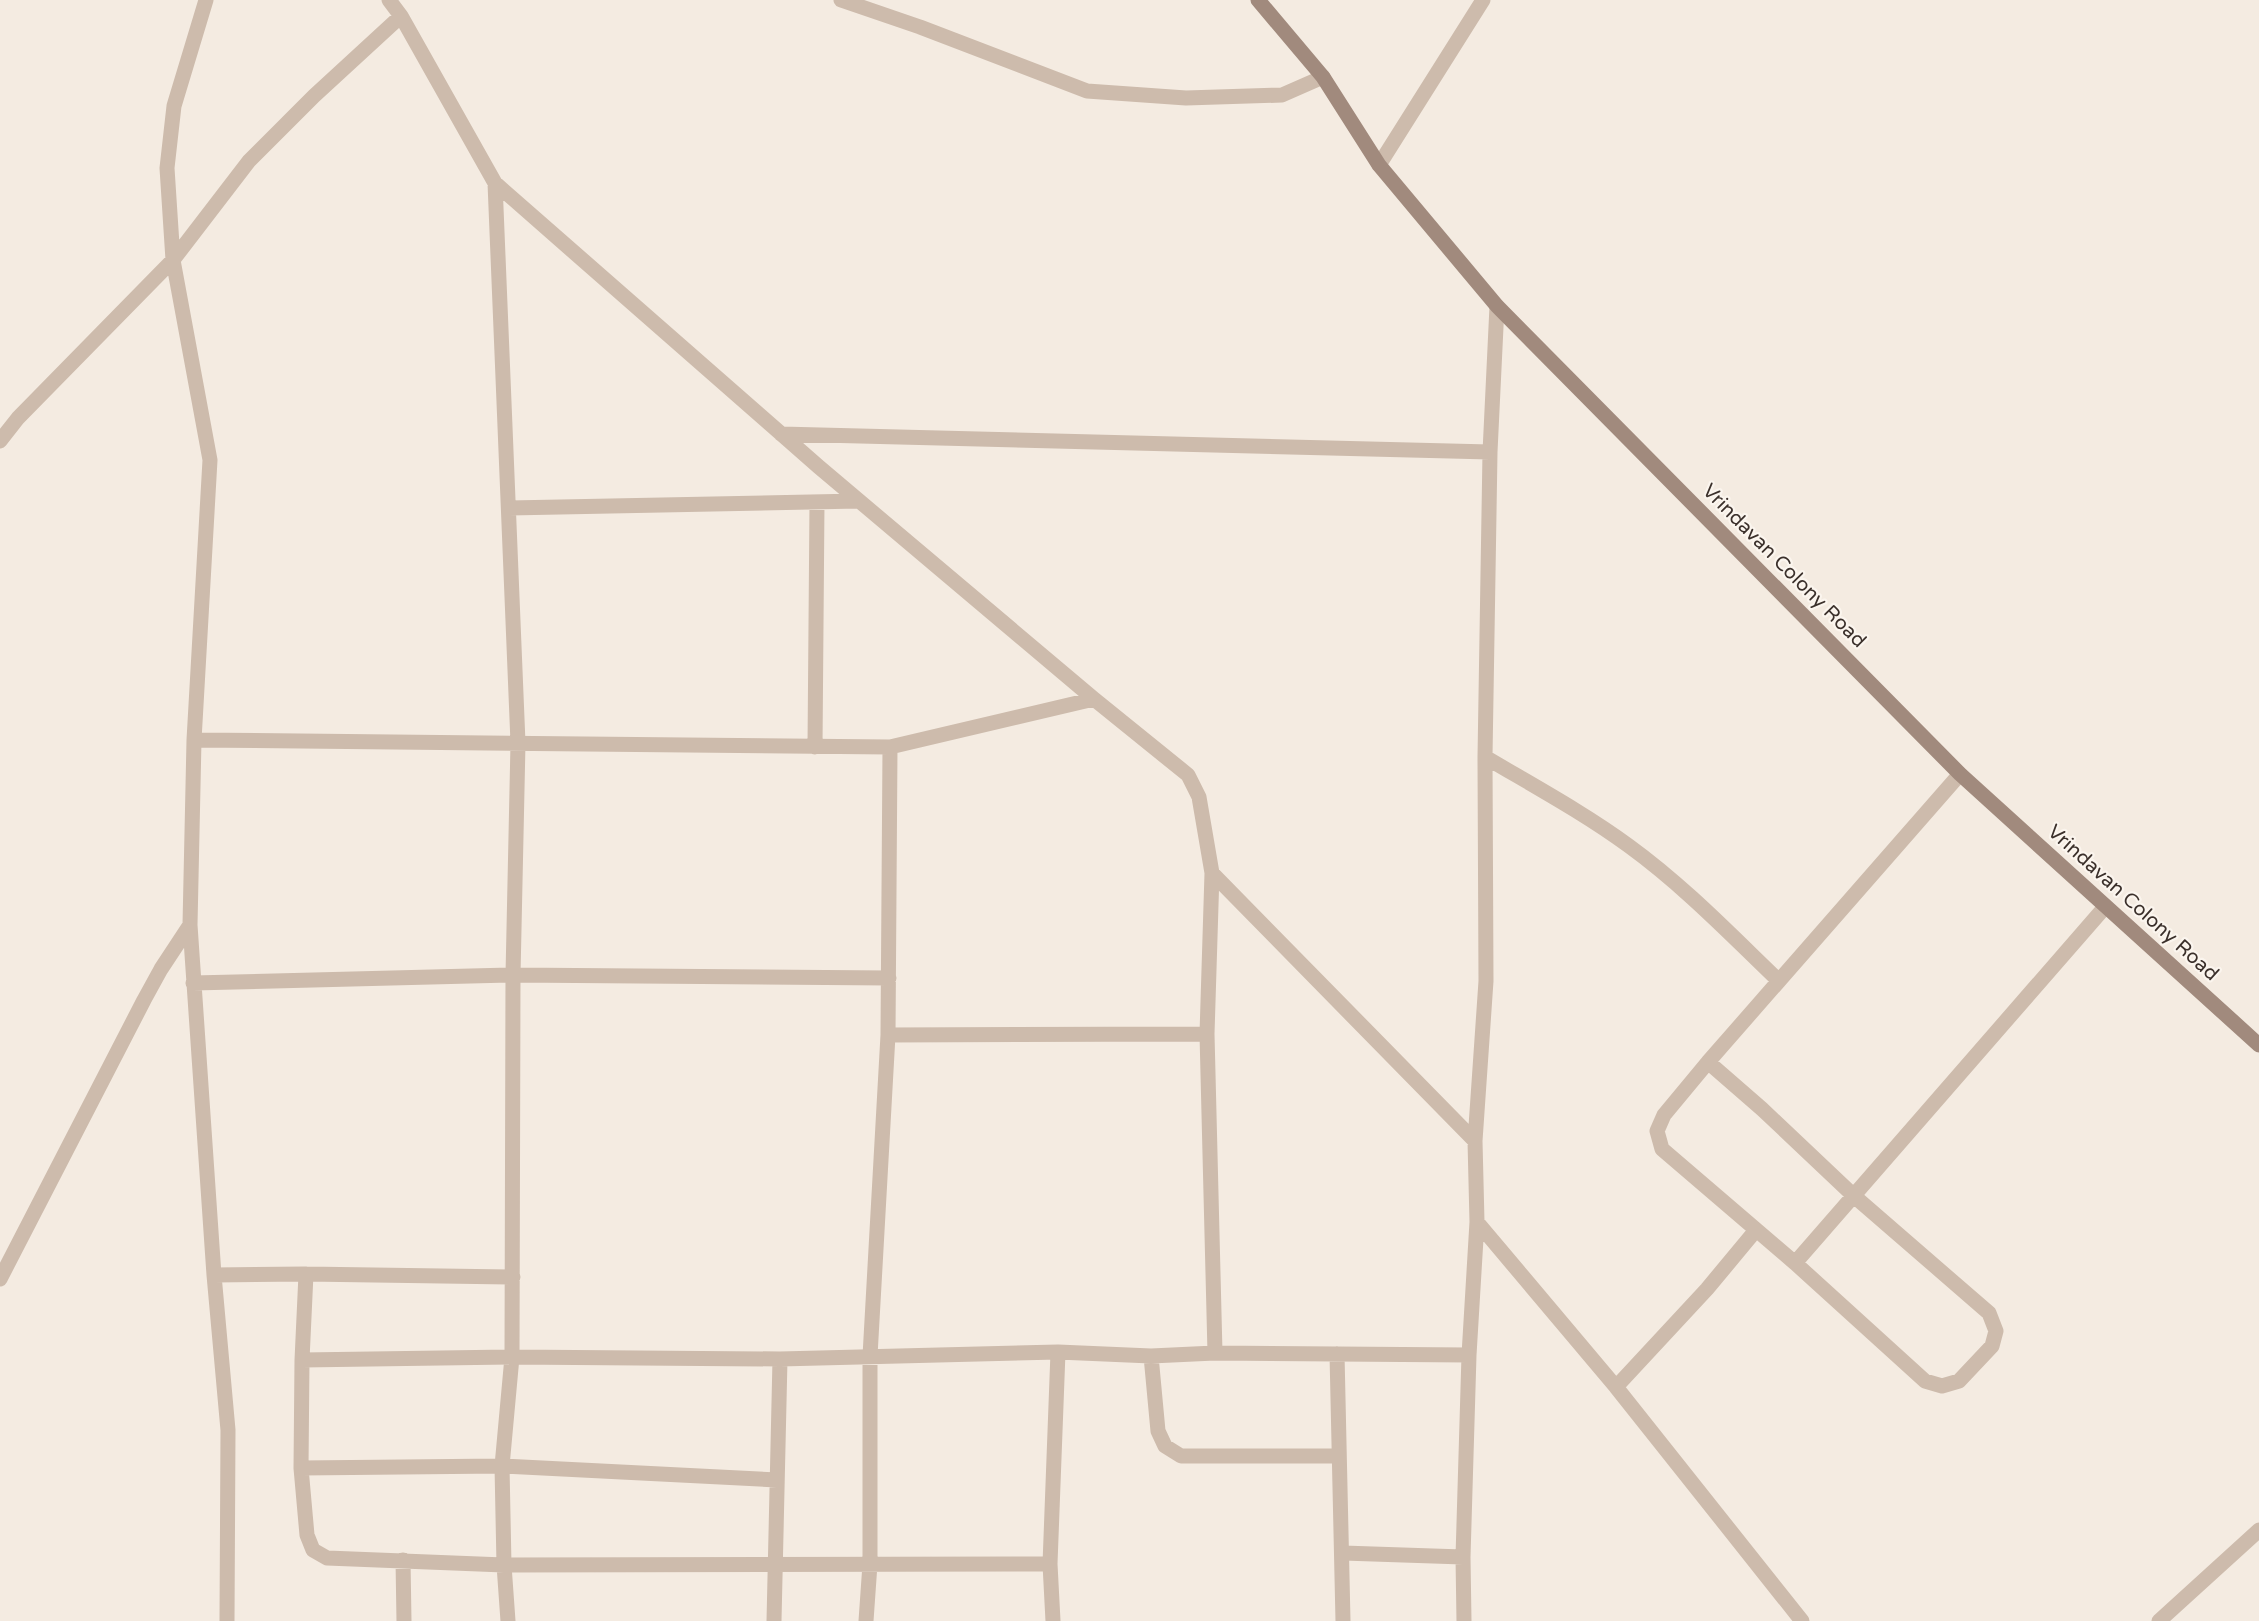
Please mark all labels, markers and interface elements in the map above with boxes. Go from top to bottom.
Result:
street label: Vrindavan Colony Road [1697,479,1871,653]
street label: Vrindavan Colony Road [2043,820,2223,986]

